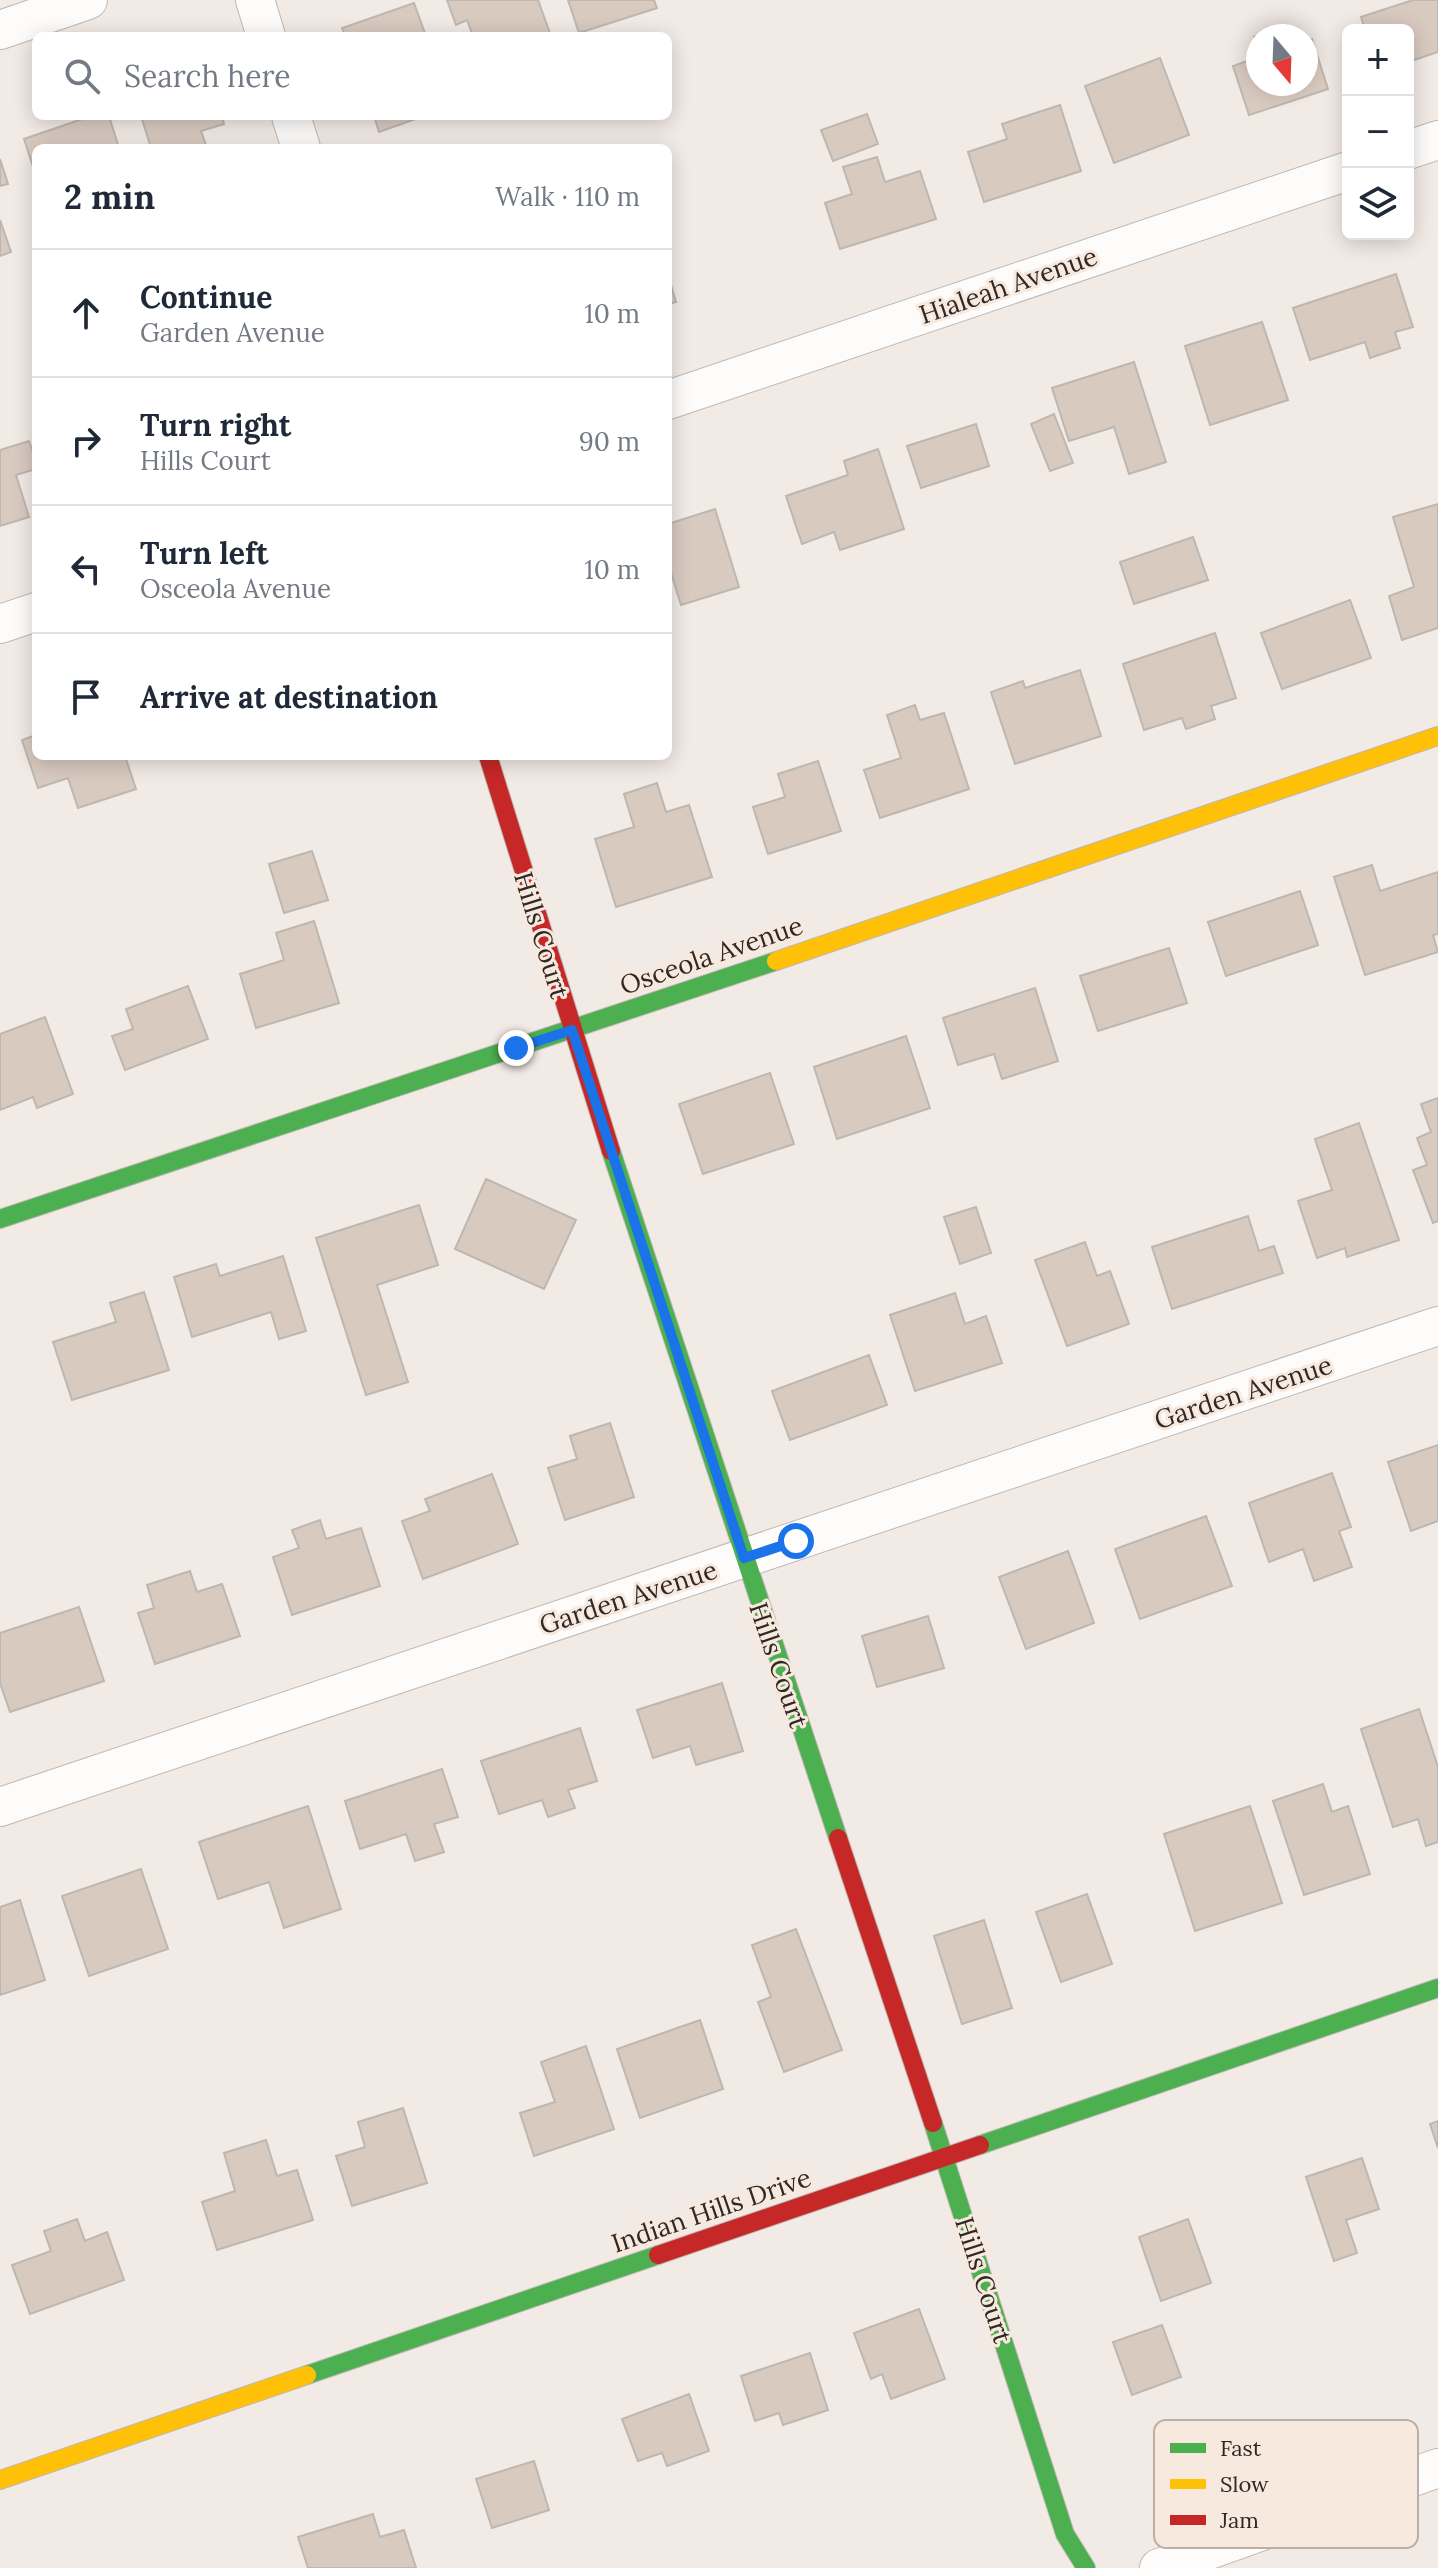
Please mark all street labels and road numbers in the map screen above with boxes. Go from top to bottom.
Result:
street label: Hialeah Avenue [915,239,1101,331]
street label: Hills Court [507,868,577,1002]
street label: Osceola Avenue [615,908,807,1002]
street label: Garden Avenue [1150,1348,1336,1436]
street label: Garden Avenue [535,1553,721,1641]
street label: Hills Court [742,1598,816,1732]
street label: Indian Hills Drive [607,2160,815,2260]
street label: Hills Court [948,2213,1020,2347]

